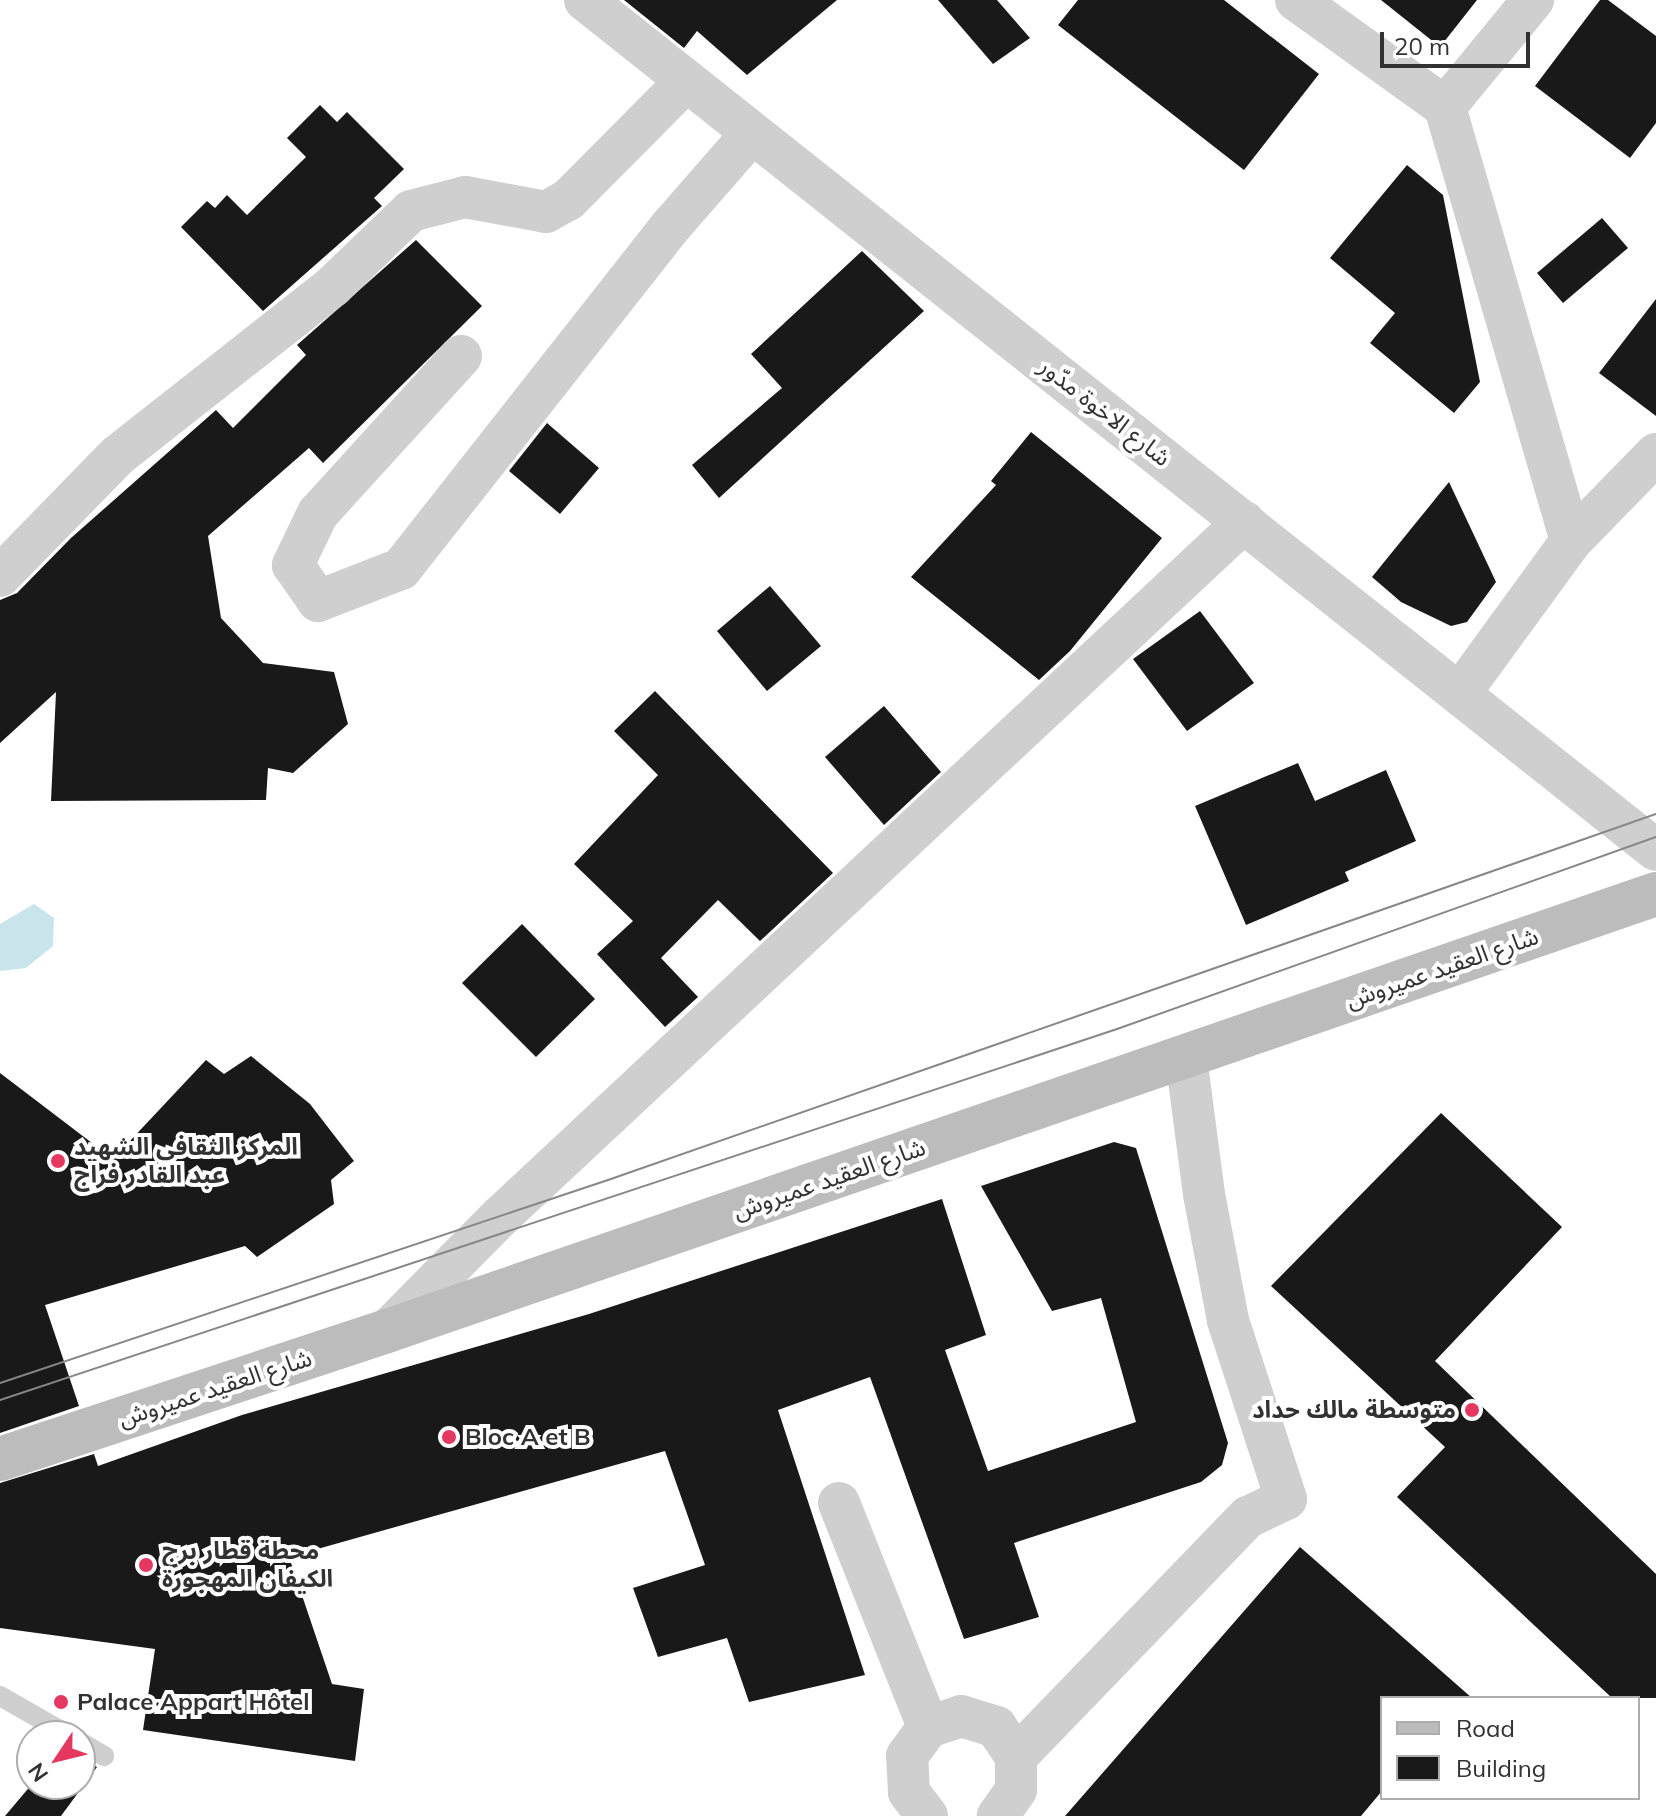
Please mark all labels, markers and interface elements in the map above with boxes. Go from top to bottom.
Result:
scale bar [1384,16,1534,66]
text: 20 m [1394,31,1450,61]
street label: شارع الاخوة مدّور [1033,352,1177,472]
street label: شارع العقيد عميروش [1342,922,1542,1014]
place label: المركز الثقافي الشهيد عبد القادر فراج [74,1133,298,1189]
street label: شارع العقيد عميروش [729,1133,929,1225]
marker: المركز الثقافي الشهيد عبد القادر فراج [49,1152,67,1170]
street label: شارع العقيد عميروش [115,1343,315,1433]
place label: متوسطة مالك حداد [1252,1396,1456,1424]
marker: متوسطة مالك حداد [1463,1401,1481,1419]
place label: Bloc A et B [465,1423,591,1451]
marker: Bloc A et B [440,1428,458,1446]
place label: محطة قطار برج الكيفان المهجورة [162,1537,333,1593]
marker: محطة قطار برج الكيفان المهجورة [137,1556,155,1574]
place label: Palace Appart Hôtel [77,1688,310,1716]
marker: Palace Appart Hôtel [52,1693,70,1711]
legend [1380,1696,1640,1800]
text: Road [1456,1713,1515,1743]
north arrow [16,1720,96,1800]
text: Building [1456,1753,1546,1783]
text: N [22,1758,54,1787]

